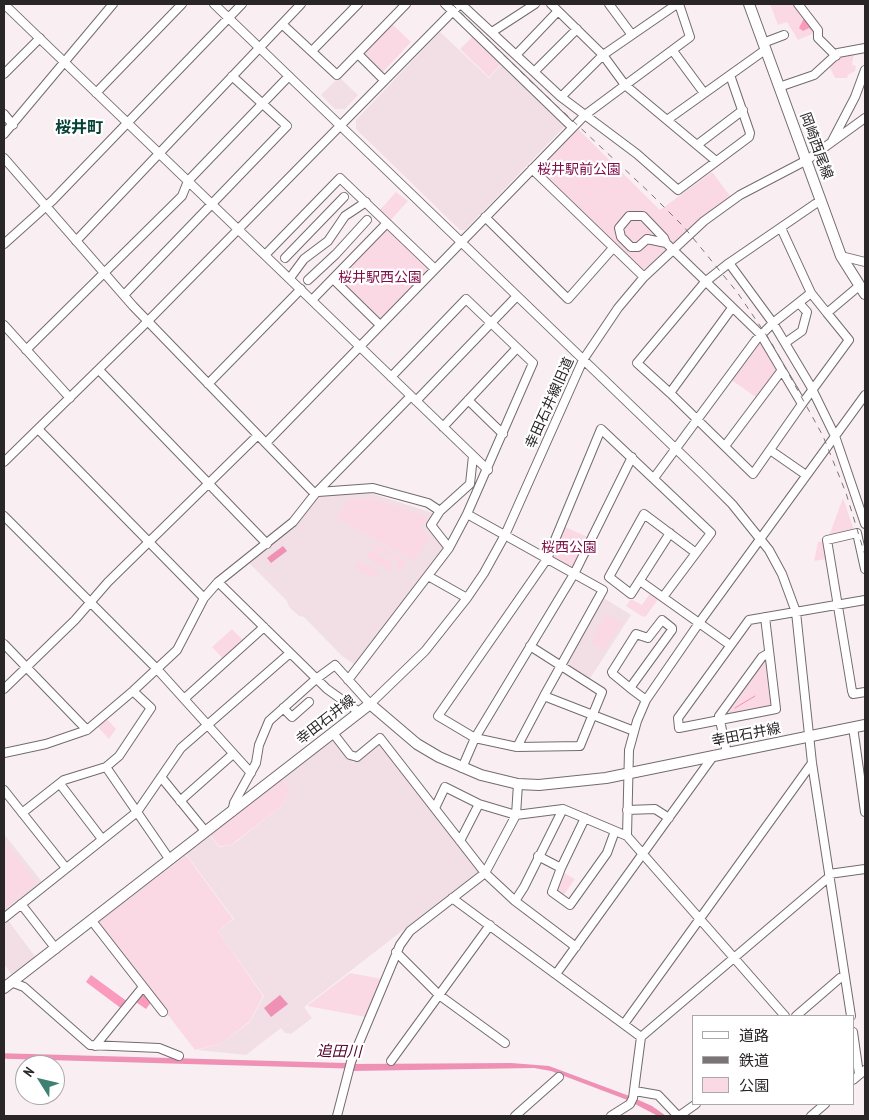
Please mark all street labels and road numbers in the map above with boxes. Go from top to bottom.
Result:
street label: 岡崎西尾線 [796,110,836,182]
street label: 幸田石井線旧道 [522,355,578,451]
street label: 幸田石井線 [293,692,359,748]
street label: 幸田石井線 [710,720,782,750]

